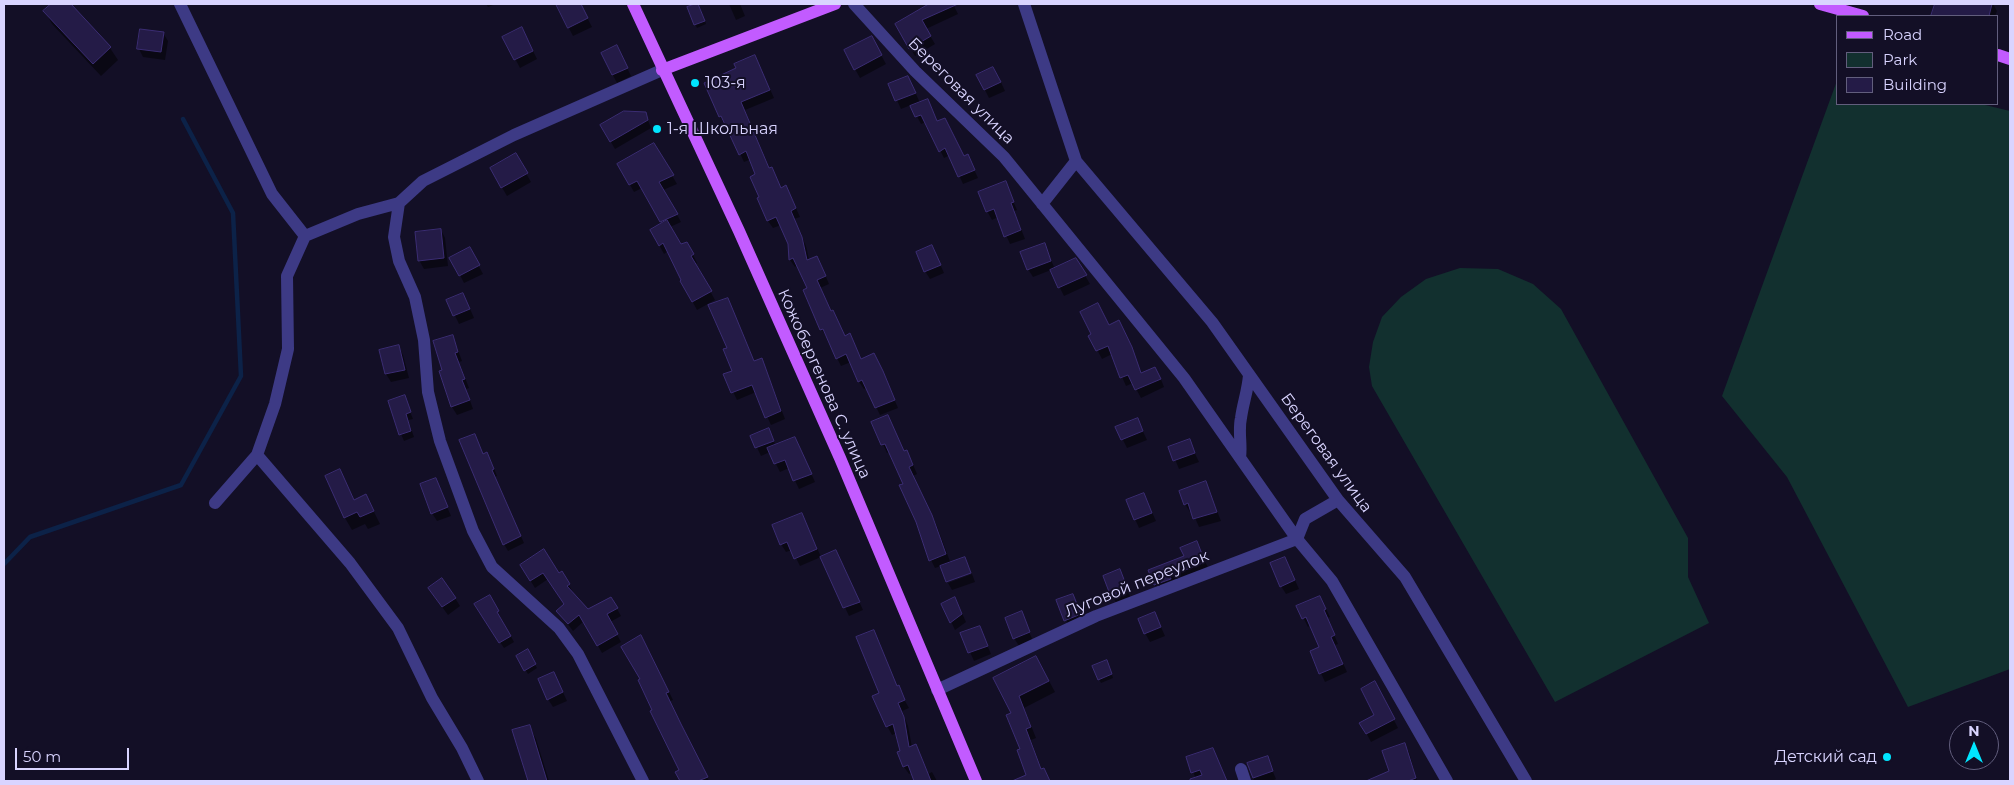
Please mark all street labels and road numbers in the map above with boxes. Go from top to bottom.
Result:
street label: Береговая улица [904,34,1018,148]
street label: Кожобергенова С. улица [773,286,875,482]
street label: Береговая улица [1276,390,1376,516]
street label: Луговой переулок [1062,546,1212,622]

